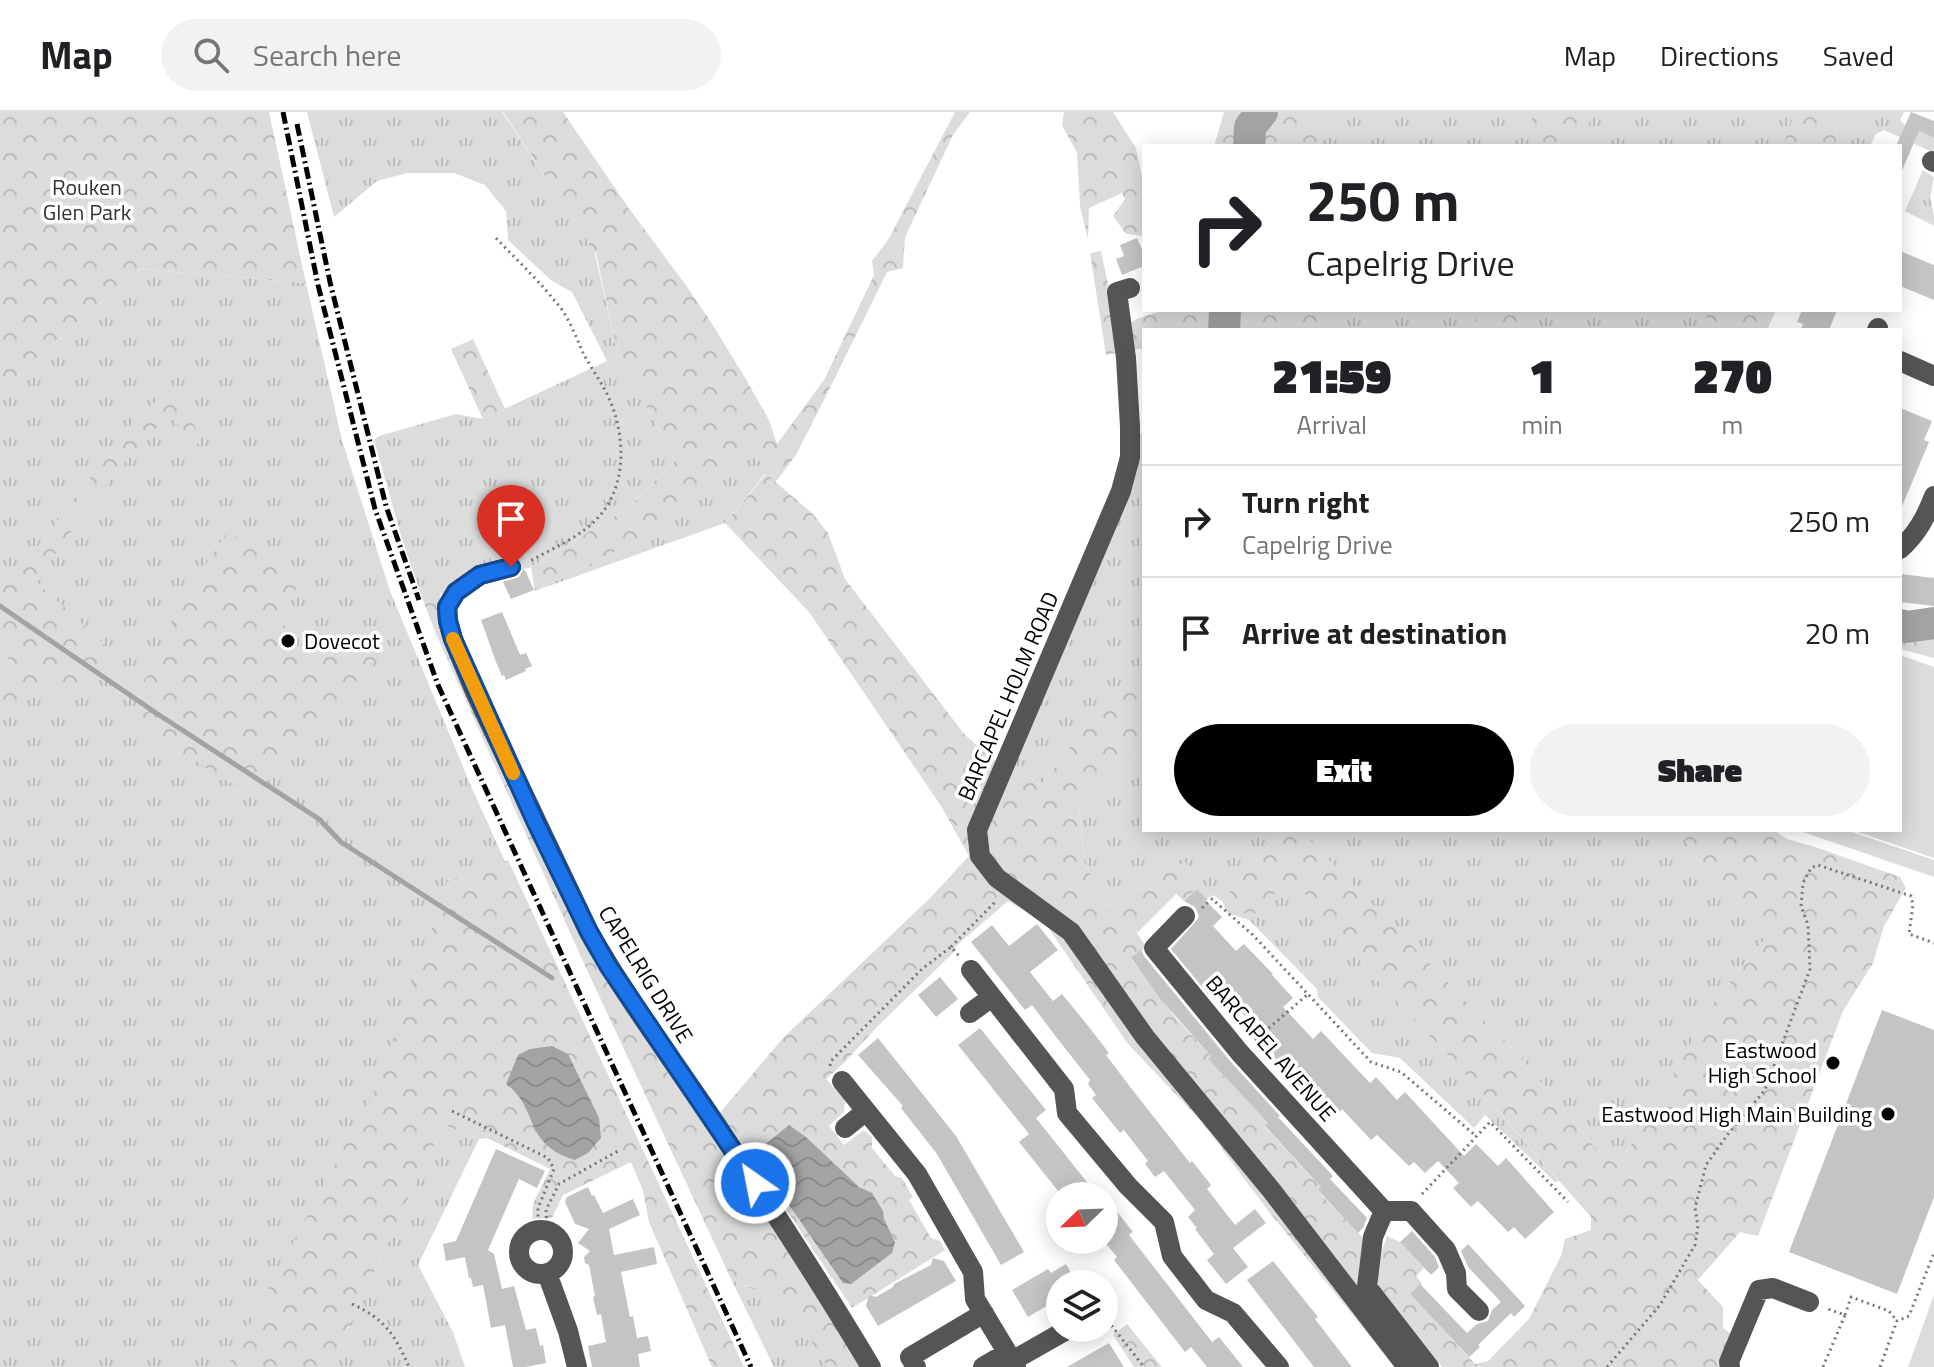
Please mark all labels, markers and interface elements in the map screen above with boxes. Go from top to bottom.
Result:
search box [161,19,721,91]
text: Map [40,26,113,84]
text: Search here [253,32,402,78]
icon: search [189,33,233,77]
text: Map [1564,34,1616,77]
text: Directions [1660,34,1779,77]
text: Saved [1823,34,1894,77]
text: 250 m [1306,158,1459,243]
park label: Rouken Glen Park [43,170,132,229]
icon: right [1174,176,1278,280]
text: Capelrig Drive [1306,235,1515,290]
text: 21:59 [1272,339,1391,412]
text: 1 [1529,339,1555,412]
text: 270 [1693,339,1772,412]
text: Arrival [1296,405,1367,444]
text: min [1521,405,1563,444]
text: m [1722,405,1743,444]
text: Turn right [1242,479,1370,525]
pin [477,485,545,567]
icon: arrive [489,497,533,541]
text: 250 m [1788,498,1870,544]
icon: right [1174,499,1218,543]
text: Capelrig Drive [1242,525,1393,564]
street label: BARCAPEL HOLM ROAD [949,586,1067,806]
text: Arrive at destination [1242,610,1507,656]
text: 20 m [1805,610,1870,656]
icon: arrive [1174,611,1218,655]
place label: Dovecot [304,624,380,658]
marker: Dovecot [279,632,297,650]
button: Exit [1174,724,1514,816]
button: Share [1530,724,1870,816]
street label: CAPELRIG DRIVE [590,899,702,1049]
street label: BARCAPEL AVENUE [1198,967,1344,1129]
place label: Eastwood High School [1708,1033,1817,1092]
marker: Eastwood High School [1824,1054,1842,1072]
place label: Eastwood High Main Building [1601,1097,1872,1131]
marker: Eastwood High Main Building [1879,1105,1897,1123]
position arrow [713,1141,797,1225]
north arrow [1046,1182,1118,1254]
map controls [1046,1182,1118,1342]
button: layers [1046,1270,1118,1342]

